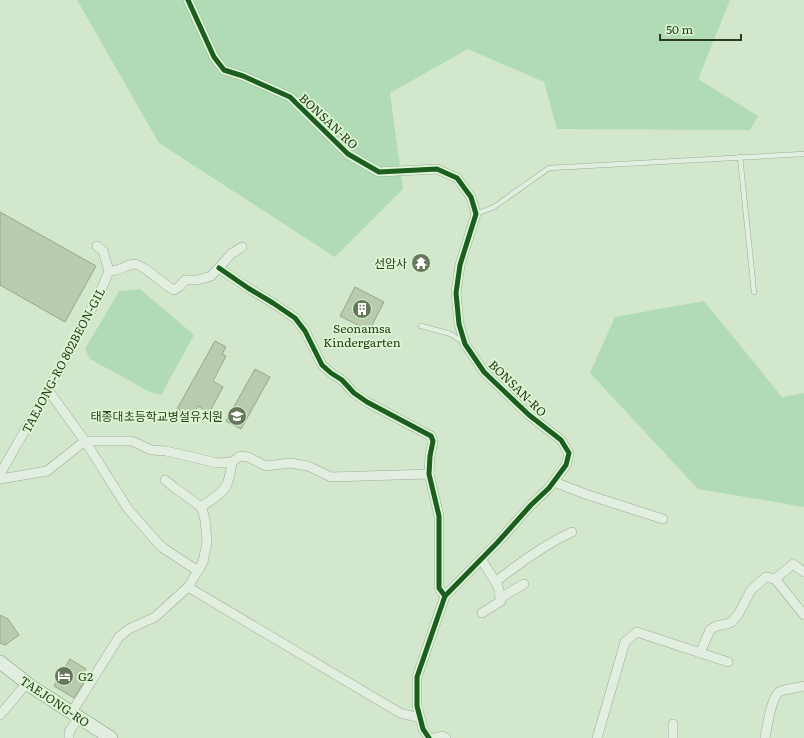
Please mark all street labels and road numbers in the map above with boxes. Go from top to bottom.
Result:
street label: BONSAN-RO [296,89,362,153]
street label: TAEJONG-RO 802BEON-GIL [17,284,109,436]
street label: BONSAN-RO [485,356,551,420]
street label: TAEJONG-RO [17,671,93,731]

